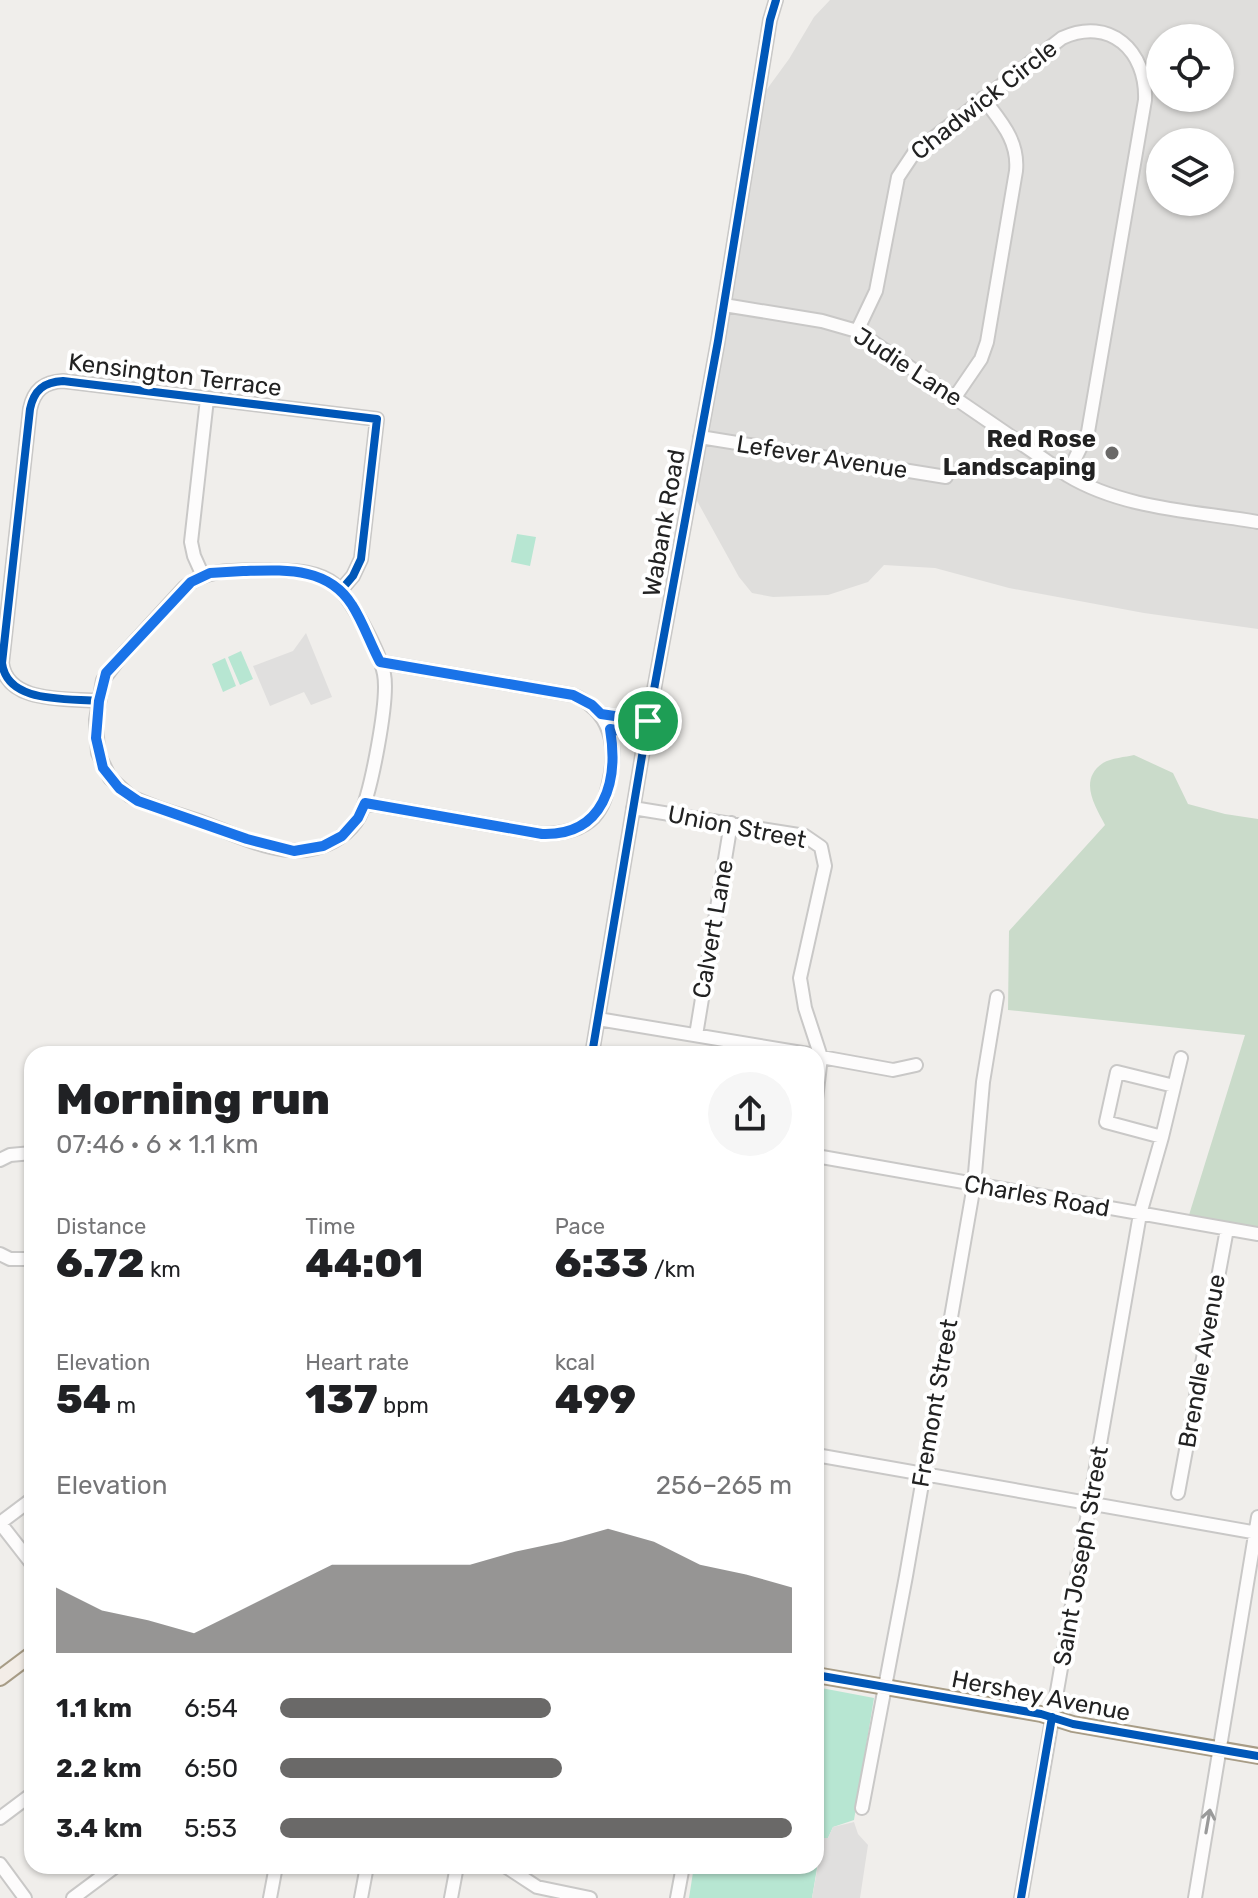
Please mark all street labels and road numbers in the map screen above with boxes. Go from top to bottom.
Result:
street label: Chadwick Circle [905,34,1063,166]
street label: Judie Lane [848,322,968,412]
street label: Kensington Terrace [67,348,283,402]
street label: Lefever Avenue [734,430,910,484]
street label: Wabank Road [637,447,691,599]
street label: Union Street [665,800,809,854]
street label: Calvert Lane [687,857,739,1001]
street label: Charles Road [962,1169,1112,1223]
street label: Brendle Avenue [1173,1272,1231,1450]
street label: Fremont Street [906,1317,964,1489]
street label: Saint Joseph Street [1048,1444,1114,1668]
street label: Hershey Avenue [949,1665,1133,1727]

